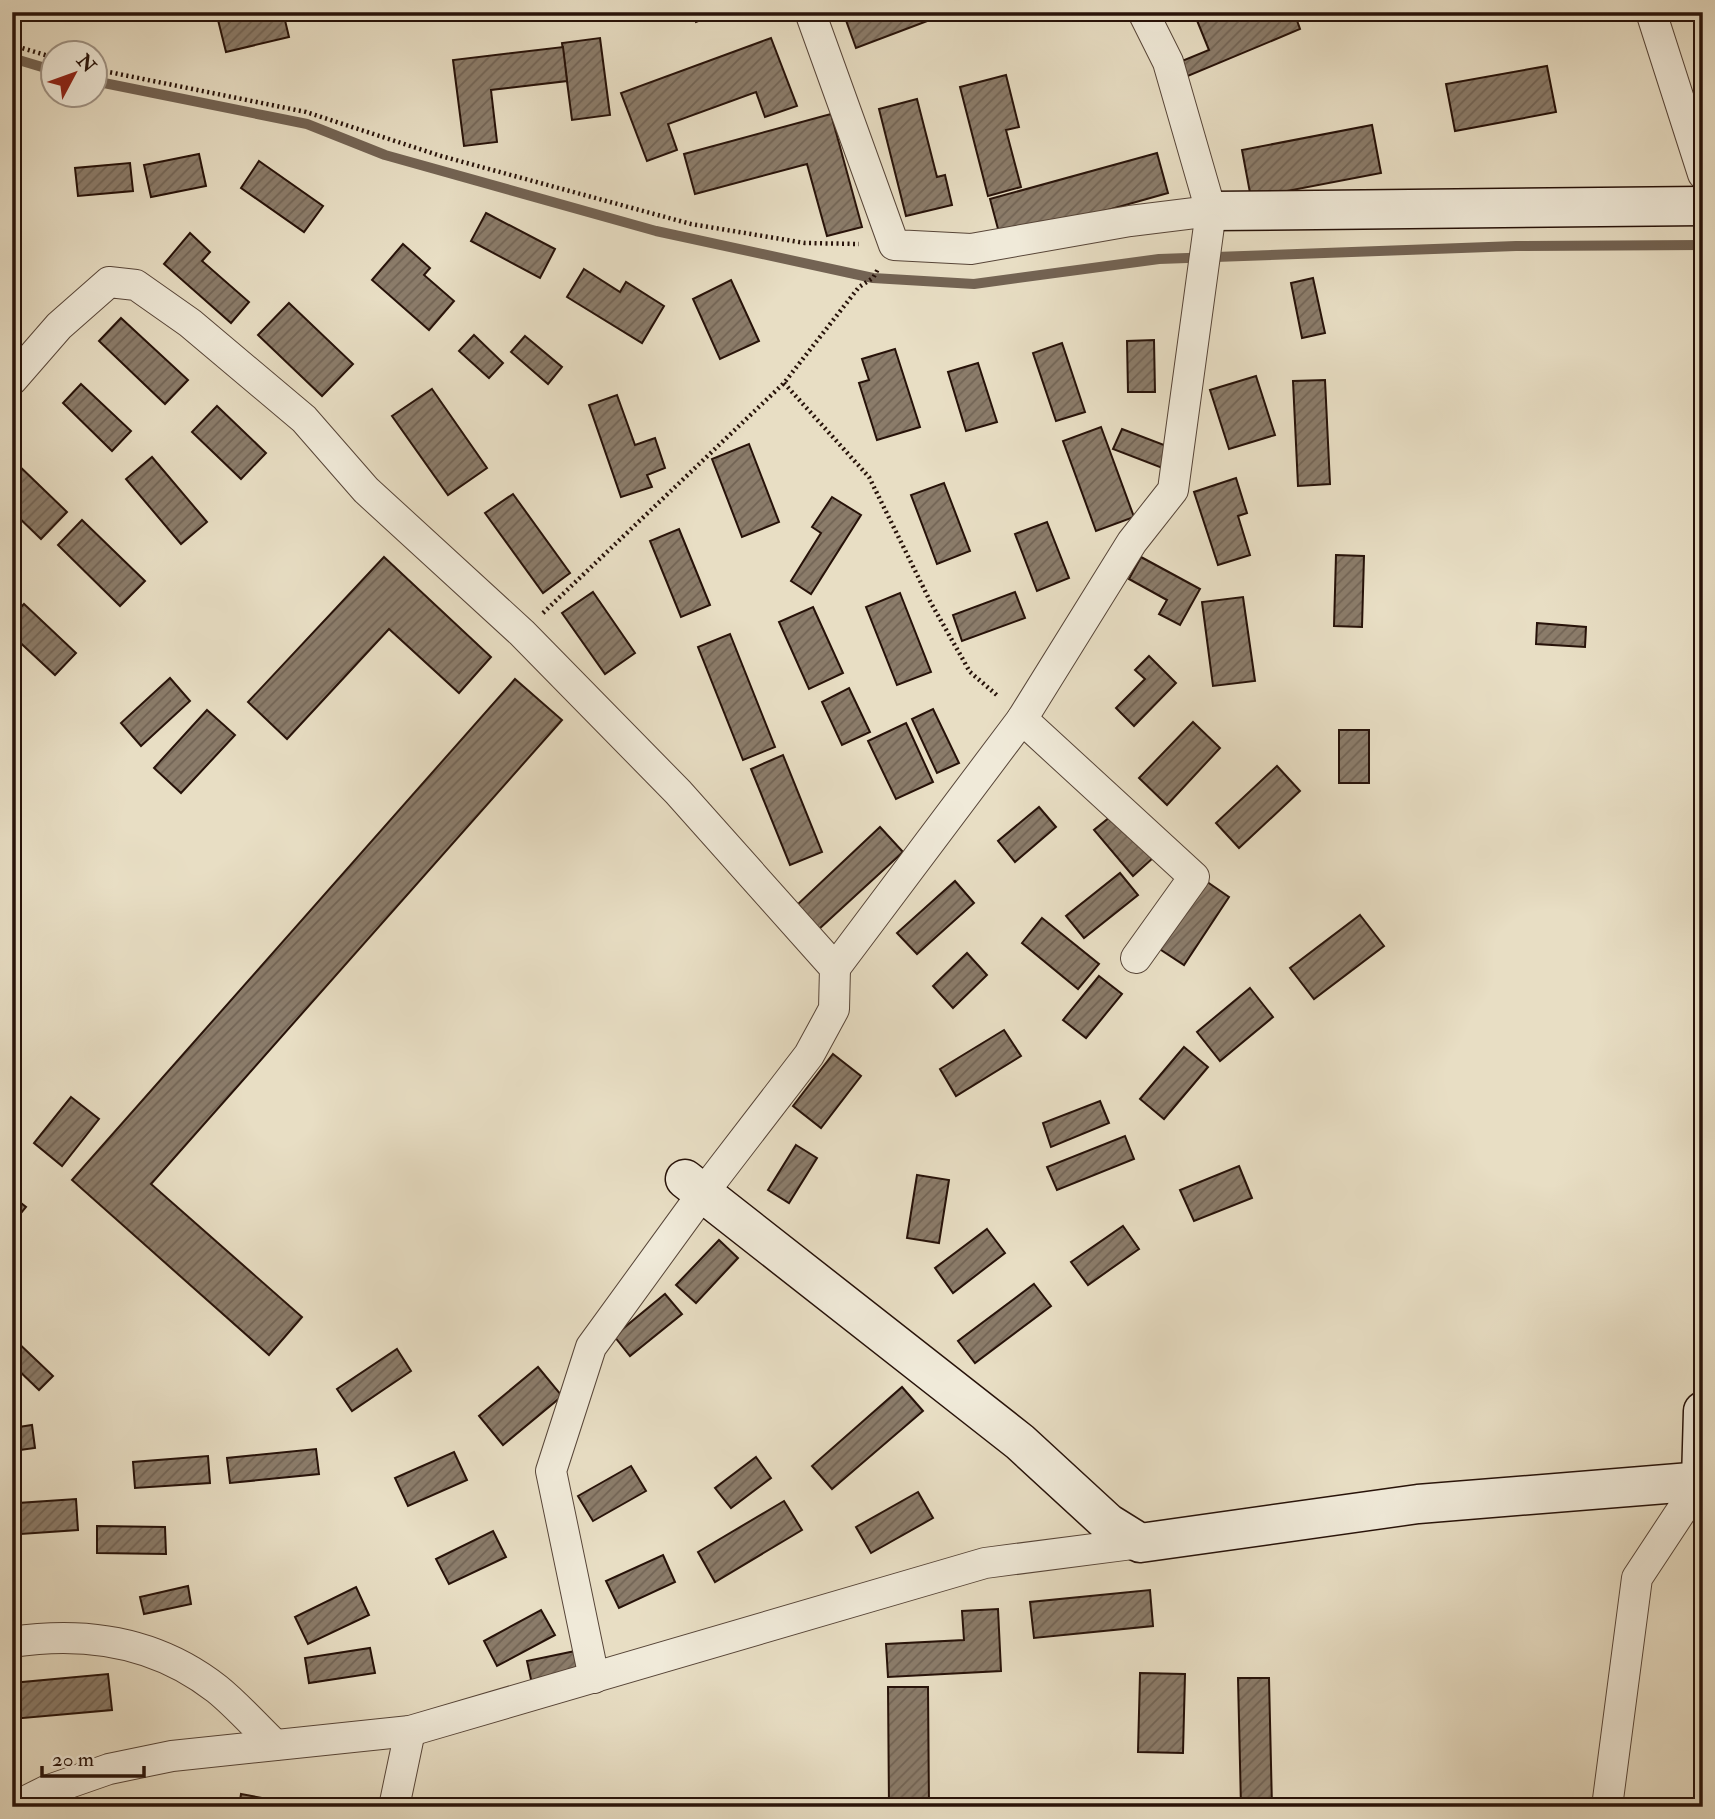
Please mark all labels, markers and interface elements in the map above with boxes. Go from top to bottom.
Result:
north arrow [38,38,108,108]
text: N [71,48,101,79]
scale bar [42,1735,144,1779]
text: 20 m [52,1746,94,1773]

